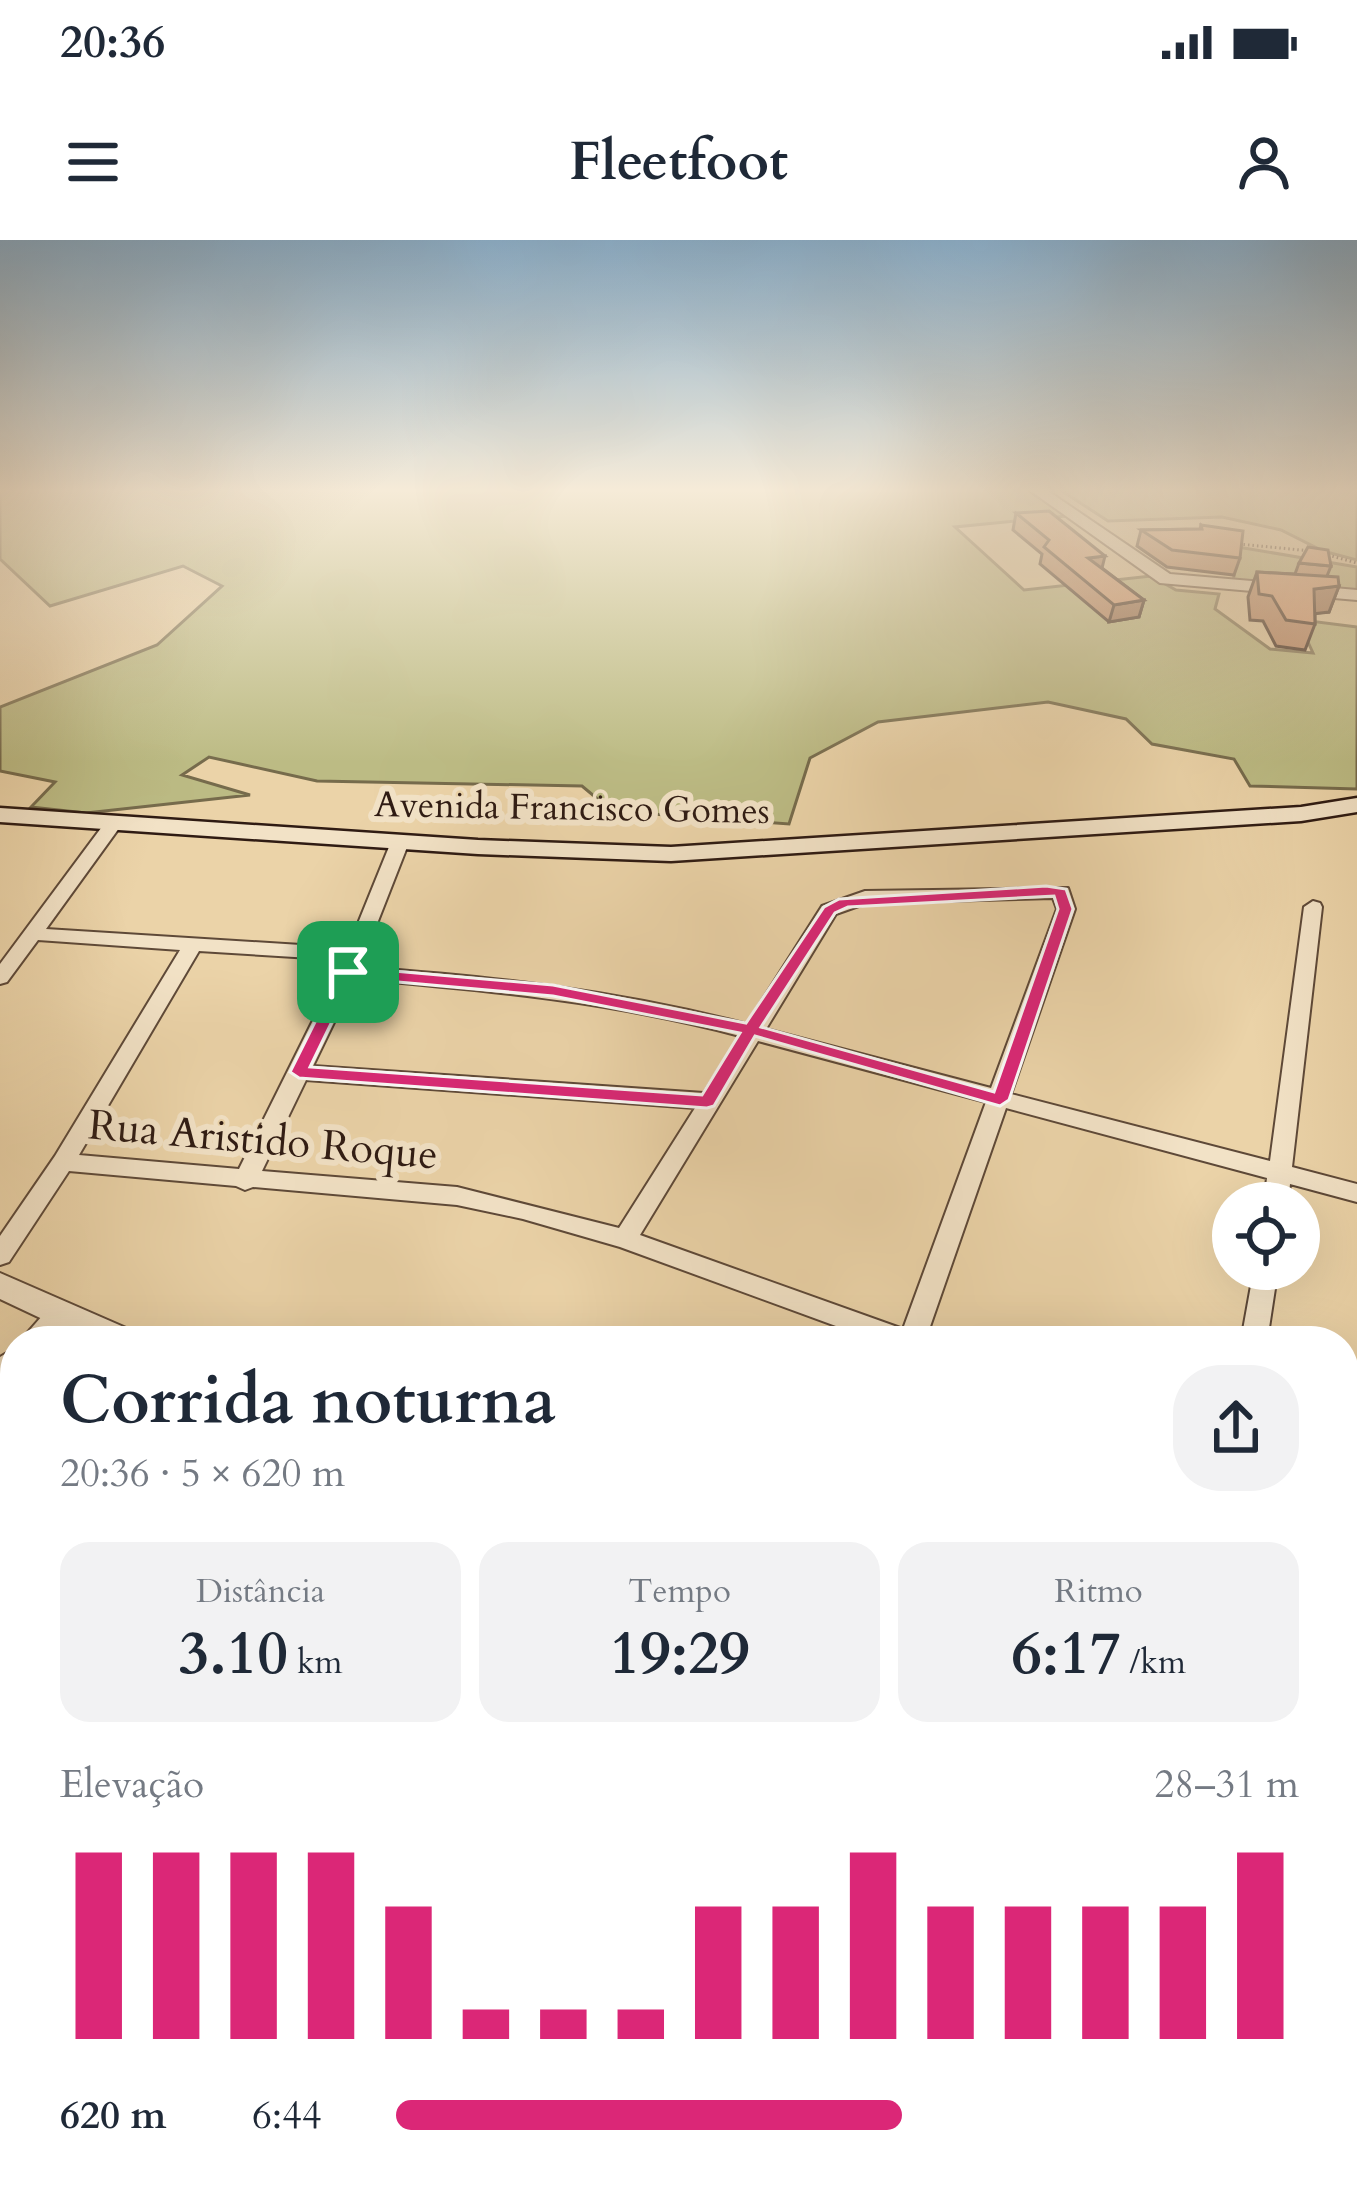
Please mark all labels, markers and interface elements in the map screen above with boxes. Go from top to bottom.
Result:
text: 20:36 [60,12,165,73]
text: Fleetfoot [569,126,788,199]
icon: menu [60,129,126,195]
icon: person [1231,129,1297,195]
street label: Avenida Francisco Gomes [374,780,770,836]
pin [297,921,399,1023]
icon: arrive [315,939,381,1005]
street label: Rua Aristido Roque [86,1096,440,1184]
map controls [1212,1182,1320,1290]
button: locate [1212,1182,1320,1290]
text: Corrida noturna [60,1357,556,1446]
button: share [1173,1365,1299,1491]
text: 20:36 · 5 × 620 m [60,1447,345,1500]
text: Distância [196,1569,325,1614]
text: Tempo [628,1569,731,1614]
text: Ritmo [1054,1569,1143,1614]
text: 3.10 [178,1614,288,1695]
text: 19:29 [609,1614,750,1695]
text: 6:17 [1011,1614,1121,1695]
text: km [288,1640,343,1685]
text: /km [1121,1640,1186,1685]
text: Elevação [60,1758,204,1811]
text: 28–31 m [1154,1758,1299,1811]
text: 620 m [60,2089,166,2142]
text: 6:44 [252,2089,322,2142]

